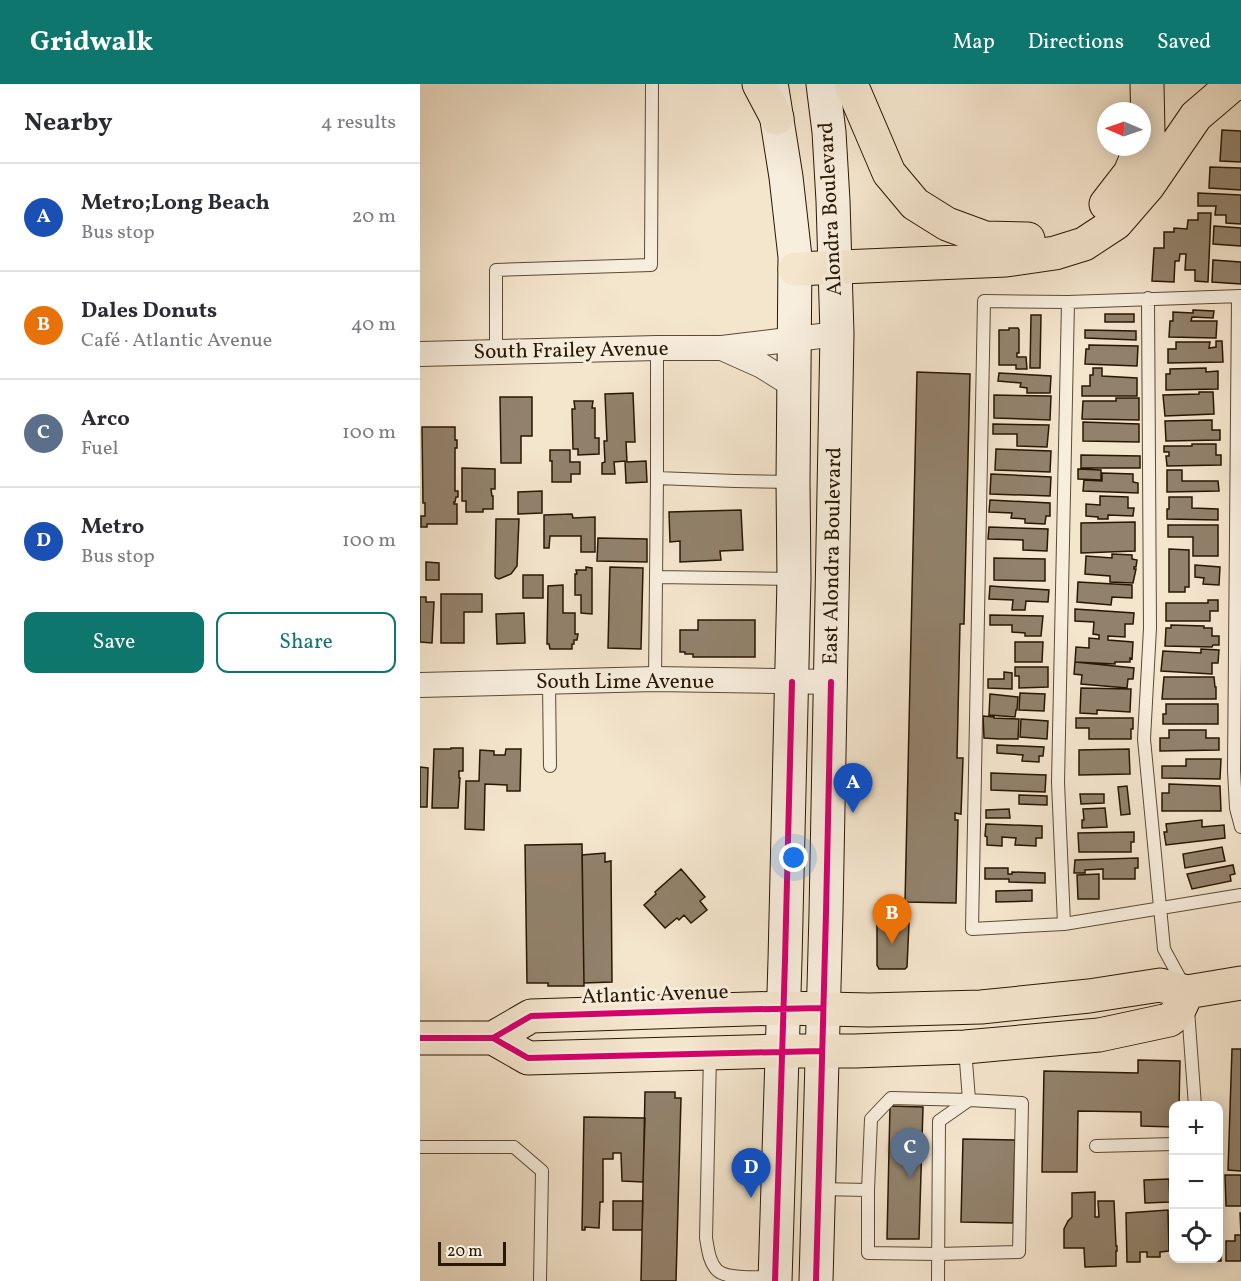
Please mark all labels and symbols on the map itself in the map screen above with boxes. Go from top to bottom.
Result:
north arrow [1097,102,1151,156]
street label: Alondra Boulevard [812,121,850,297]
street label: South Frailey Avenue [473,335,669,367]
street label: East Alondra Boulevard [817,447,849,665]
street label: South Lime Avenue [536,668,714,697]
pin: A [834,764,872,813]
your location [779,843,808,872]
pin: B [872,894,912,944]
street label: Atlantic Avenue [581,978,729,1012]
pin: C [890,1128,930,1178]
pin: D [732,1148,770,1198]
scale bar [438,1239,506,1266]

